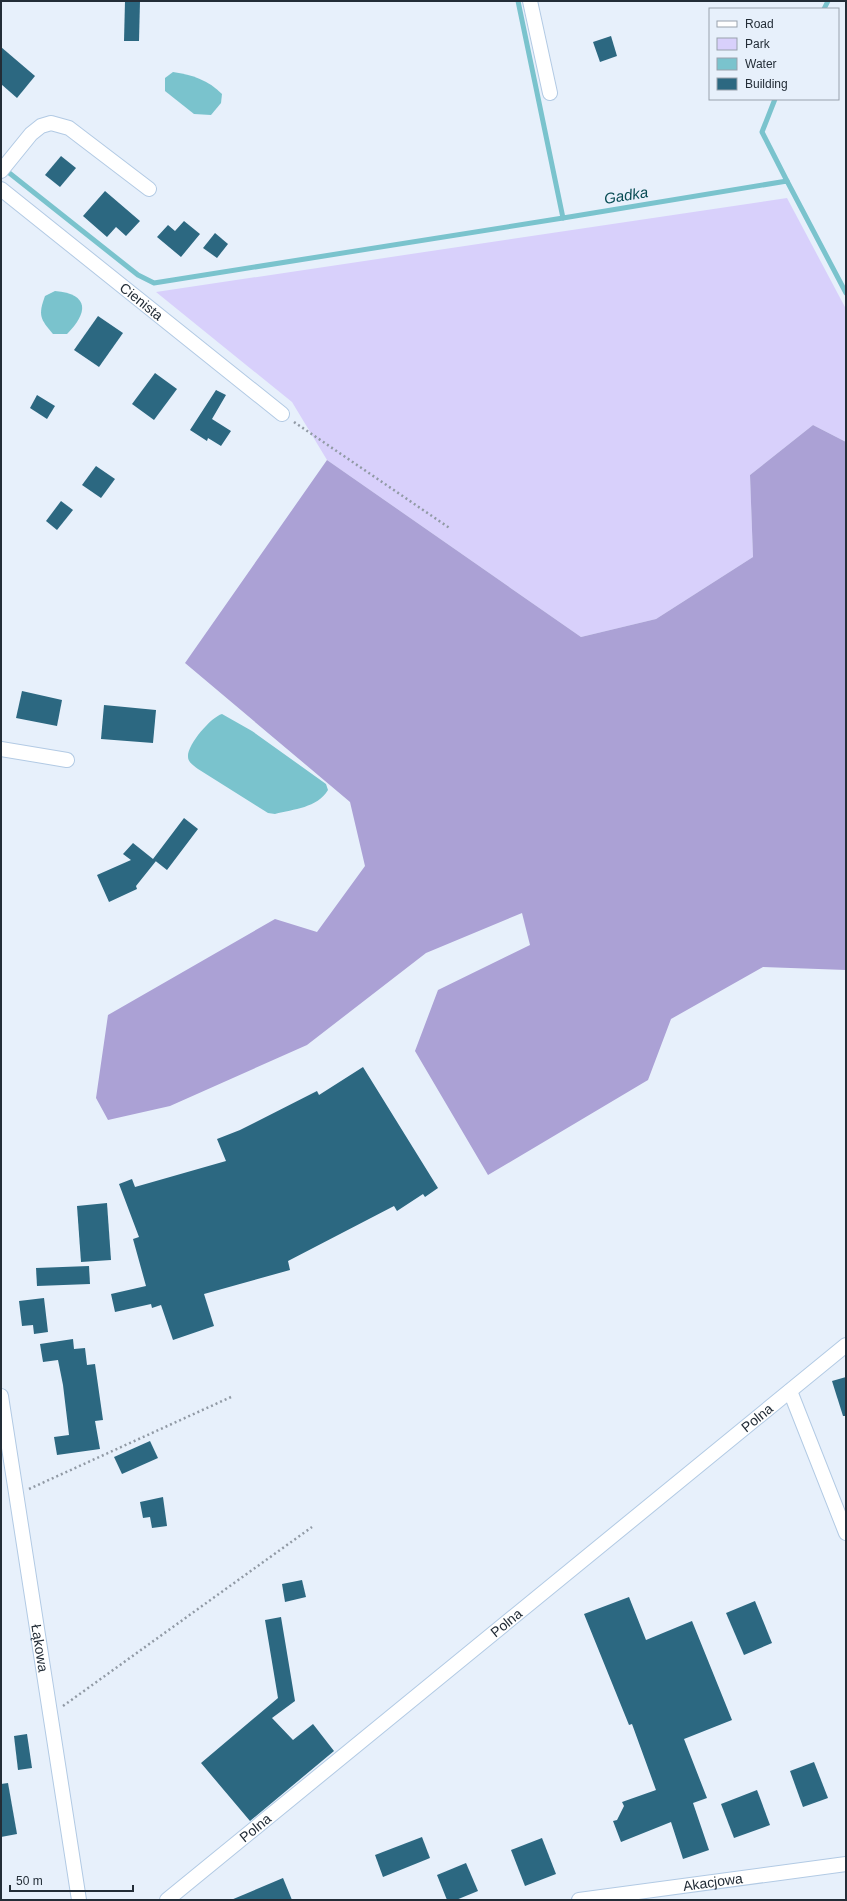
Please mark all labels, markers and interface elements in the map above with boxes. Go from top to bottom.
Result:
legend [709,8,839,100]
text: Road [745,17,774,31]
text: Park [745,37,771,51]
text: Water [745,57,777,71]
text: Building [745,77,788,91]
water label: Gadka [603,183,649,207]
street label: Cienista [117,279,166,324]
street label: Polna [738,1400,776,1435]
street label: Polna [487,1605,525,1640]
street label: Łąkowa [28,1623,52,1673]
street label: Polna [236,1810,274,1845]
scale bar [10,1867,133,1893]
street label: Akacjowa [682,1870,744,1894]
text: 50 m [16,1874,43,1888]

